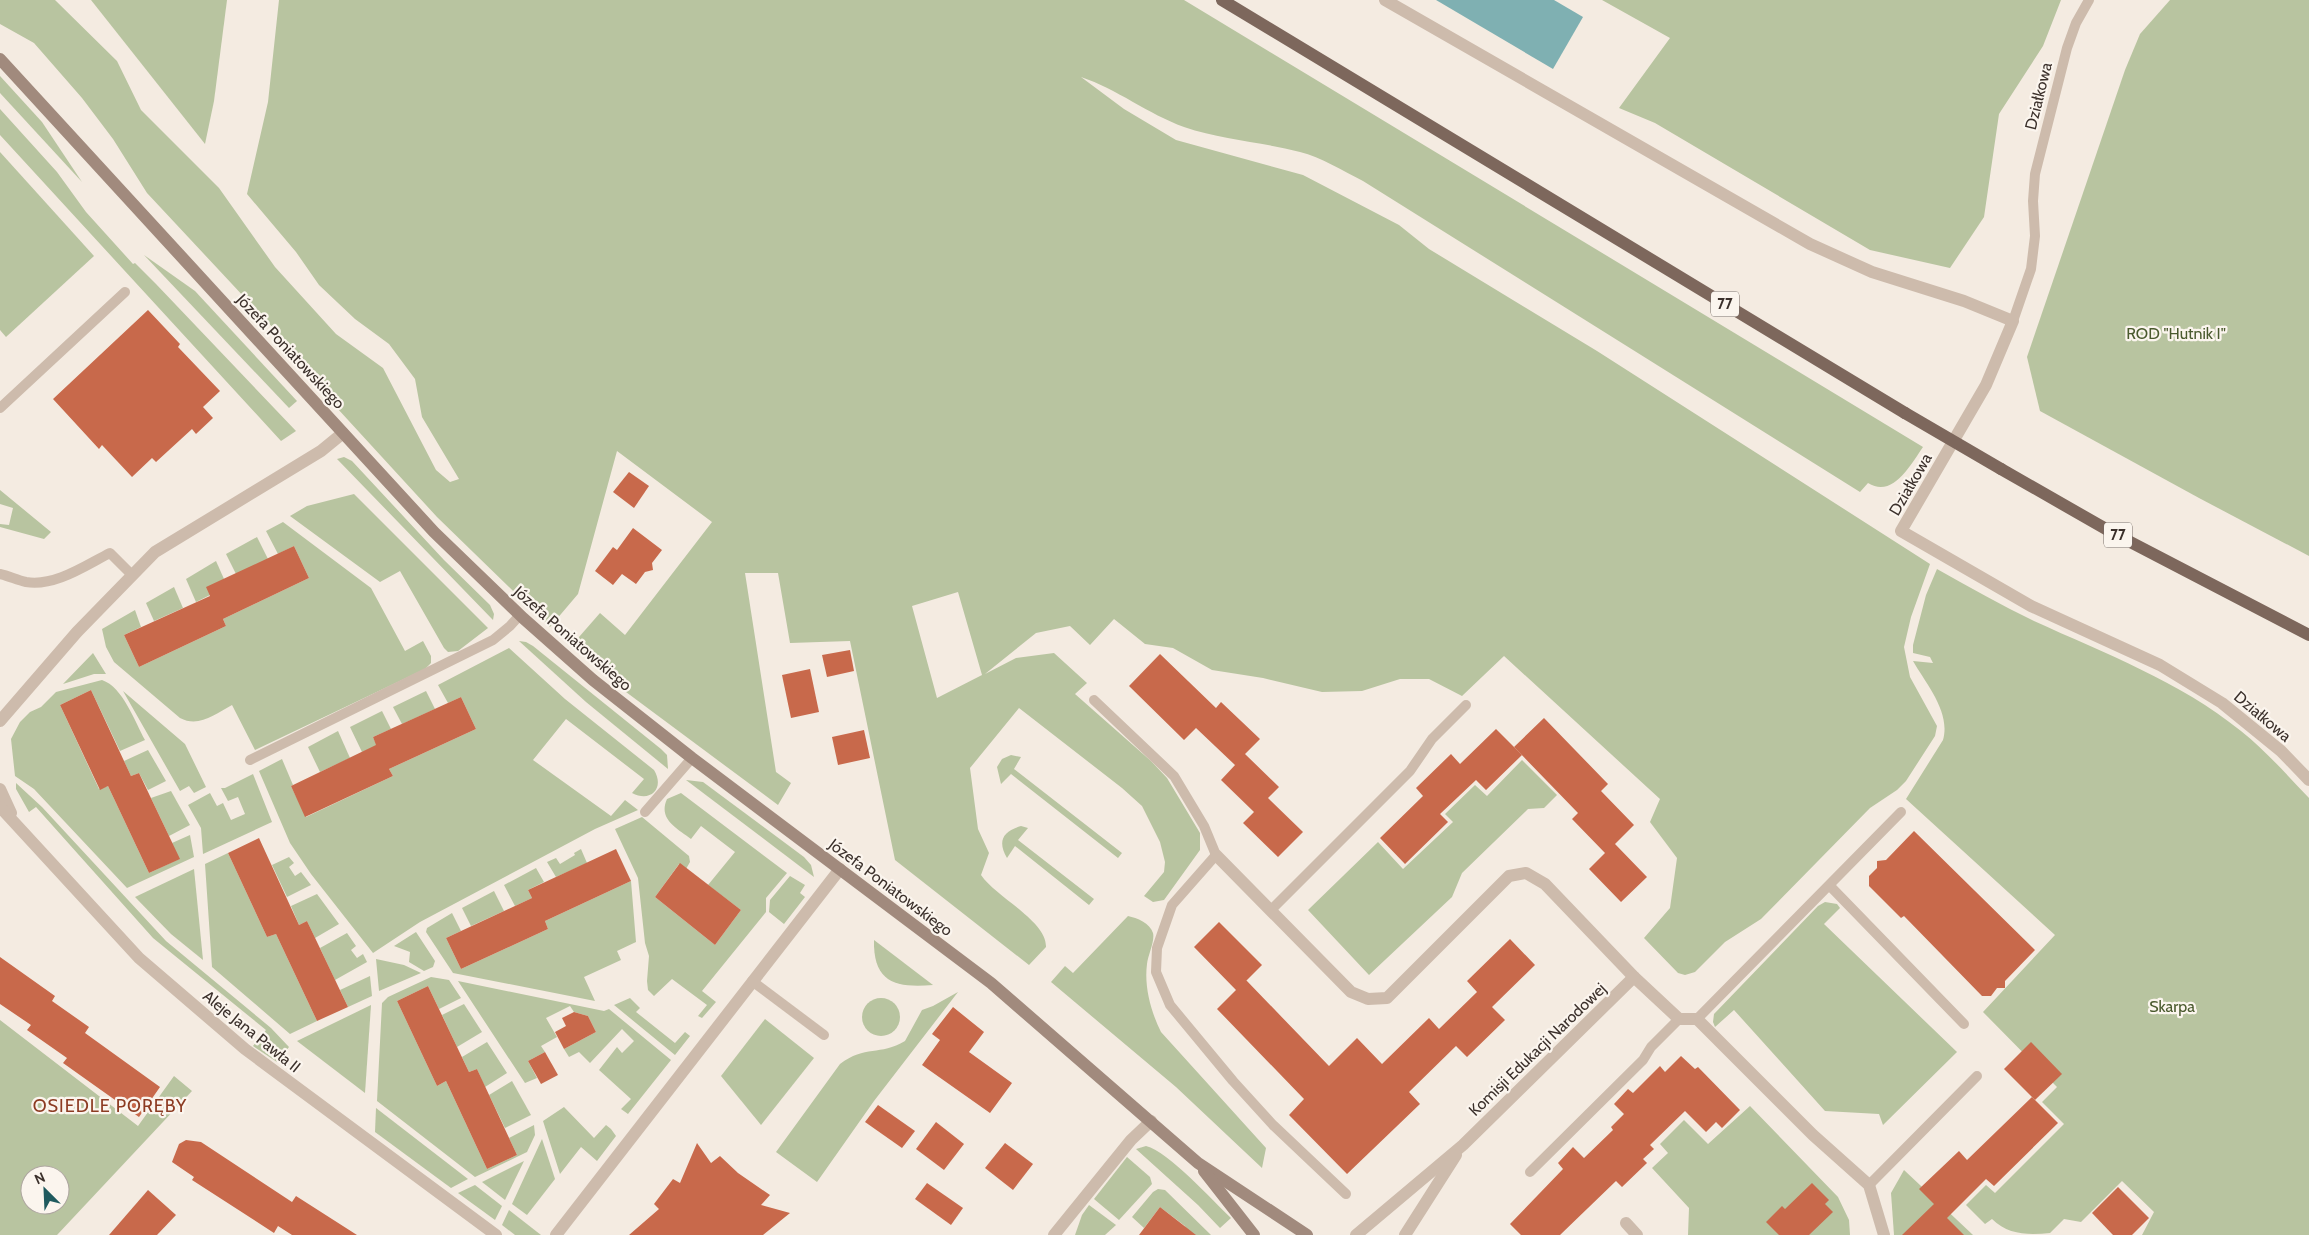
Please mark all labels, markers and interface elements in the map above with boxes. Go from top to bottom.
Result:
street label: Działkowa [2021,60,2056,132]
street label: Józefa Poniatowskiego [232,289,349,413]
road number: 77 [1711,292,1739,316]
park label: ROD "Hutnik I" [2126,324,2226,343]
street label: Działkowa [1885,449,1936,519]
road number: 77 [2104,522,2132,548]
street label: Józefa Poniatowskiego [509,581,636,695]
street label: Działkowa [2230,687,2295,746]
street label: Józefa Poniatowskiego [824,834,956,940]
street label: Komisji Edukacji Narodowej [1465,979,1610,1120]
street label: Aleje Jana Pawła II [199,986,304,1076]
park label: Skarpa [2149,997,2195,1016]
district label: OSIEDLE PORĘBY [33,1095,187,1117]
north arrow [20,1165,70,1215]
text: N [32,1168,48,1188]

